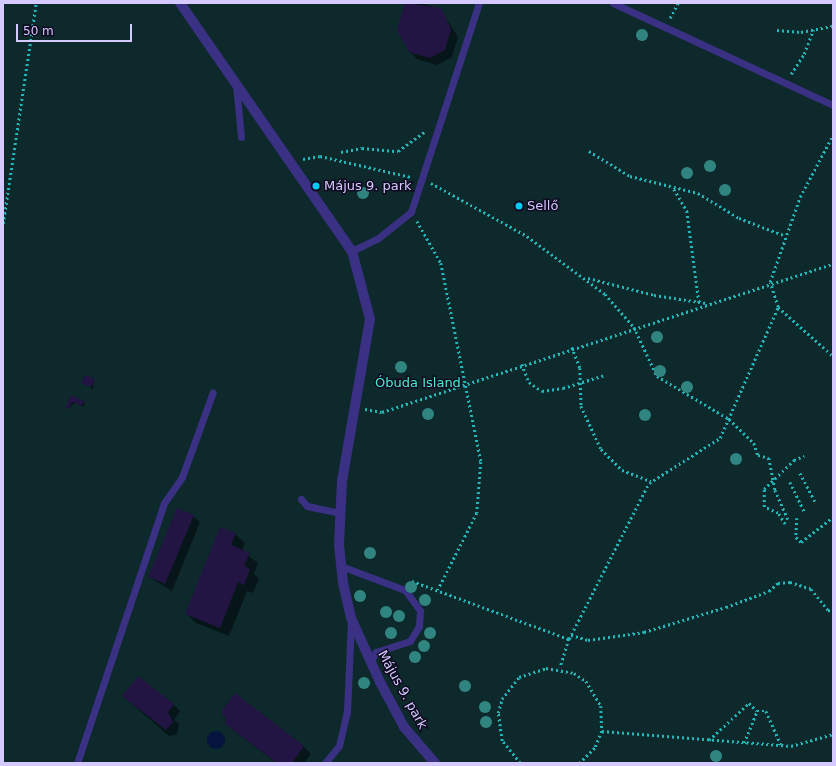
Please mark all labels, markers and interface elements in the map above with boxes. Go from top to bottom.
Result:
scale bar [18,16,134,42]
text: 50 m [23,24,54,38]
place label: Május 9. park [324,178,412,194]
marker: Május 9. park [311,181,321,191]
place label: Sellő [527,198,558,214]
marker: Sellő [514,201,524,211]
park label: Óbuda Island [375,375,461,391]
street label: Május 9. park [374,648,430,732]

